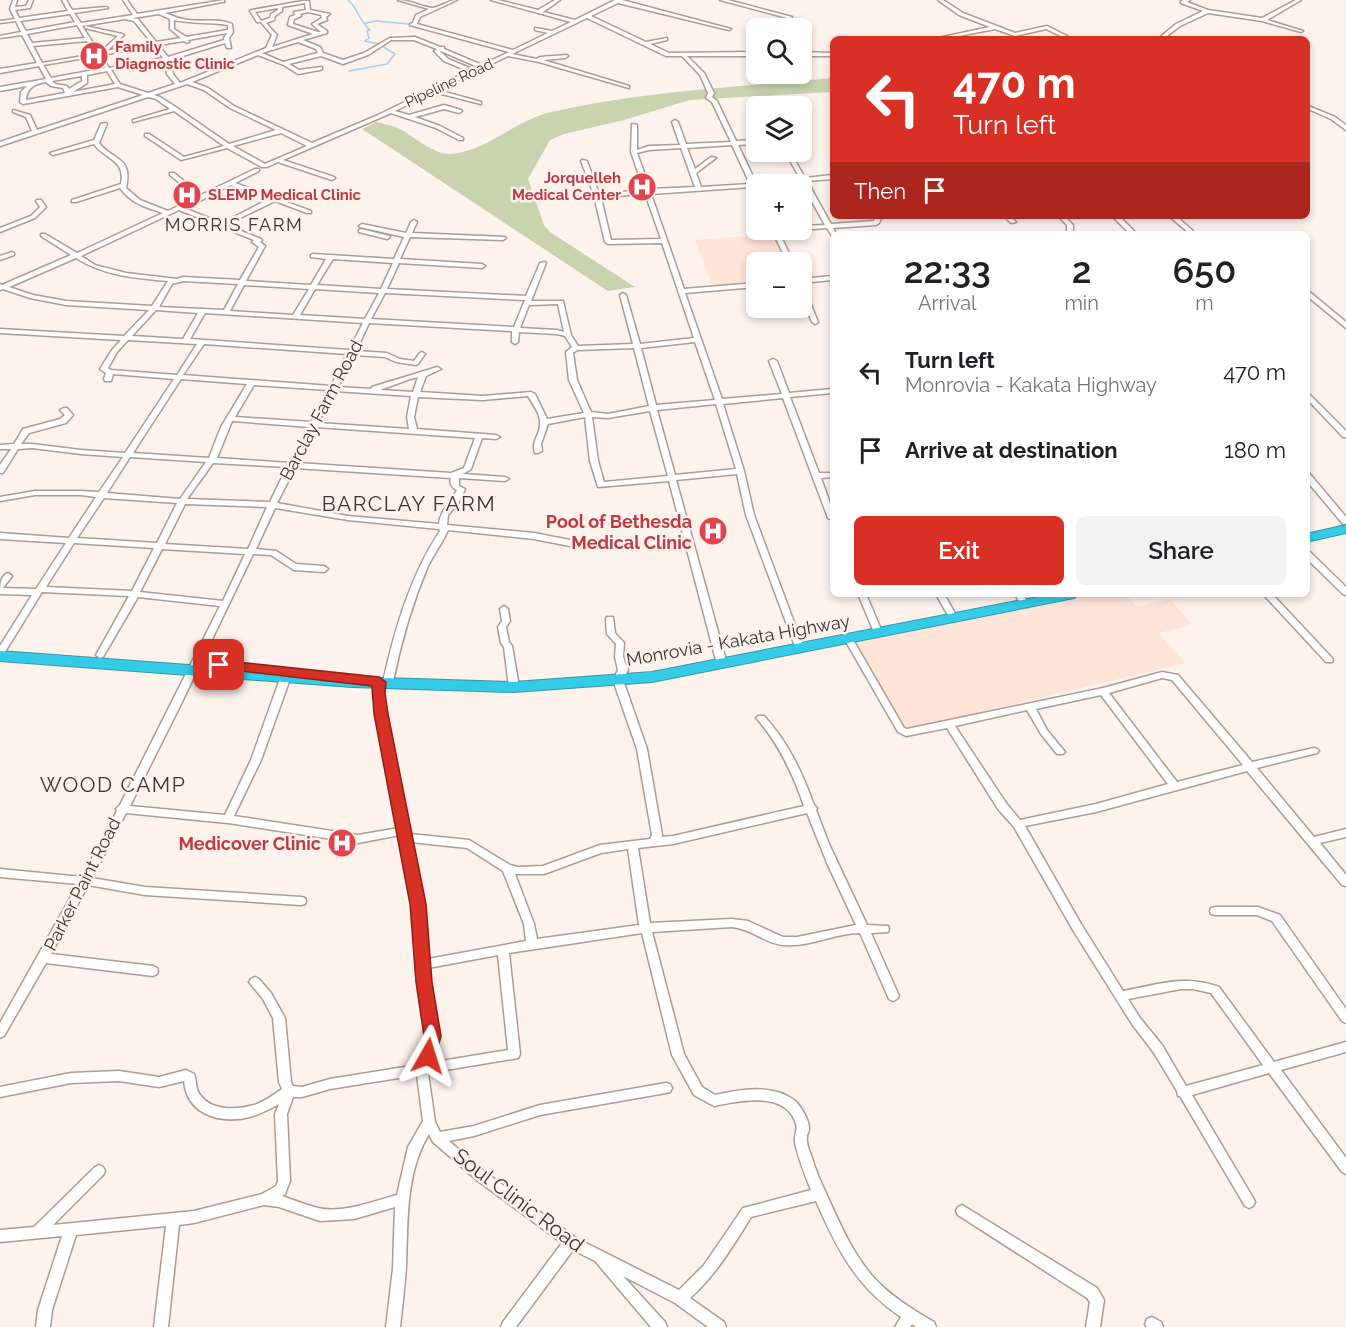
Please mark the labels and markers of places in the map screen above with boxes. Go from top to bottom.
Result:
place label: Family Diagnostic Clinic [115,38,236,73]
hospital icon: Family Diagnostic Clinic [78,40,110,72]
place label: Jorquelleh Medical Center [512,169,621,204]
hospital icon: Jorquelleh Medical Center [626,171,658,203]
hospital icon: SLEMP Medical Clinic [171,179,203,211]
place label: SLEMP Medical Clinic [208,186,362,204]
place label: Pool of Bethesda Medical Clinic [546,511,692,553]
hospital icon: Pool of Bethesda Medical Clinic [697,515,729,547]
pin [193,639,244,690]
hospital icon: Medicover Clinic [326,827,358,859]
place label: Medicover Clinic [178,833,321,854]

